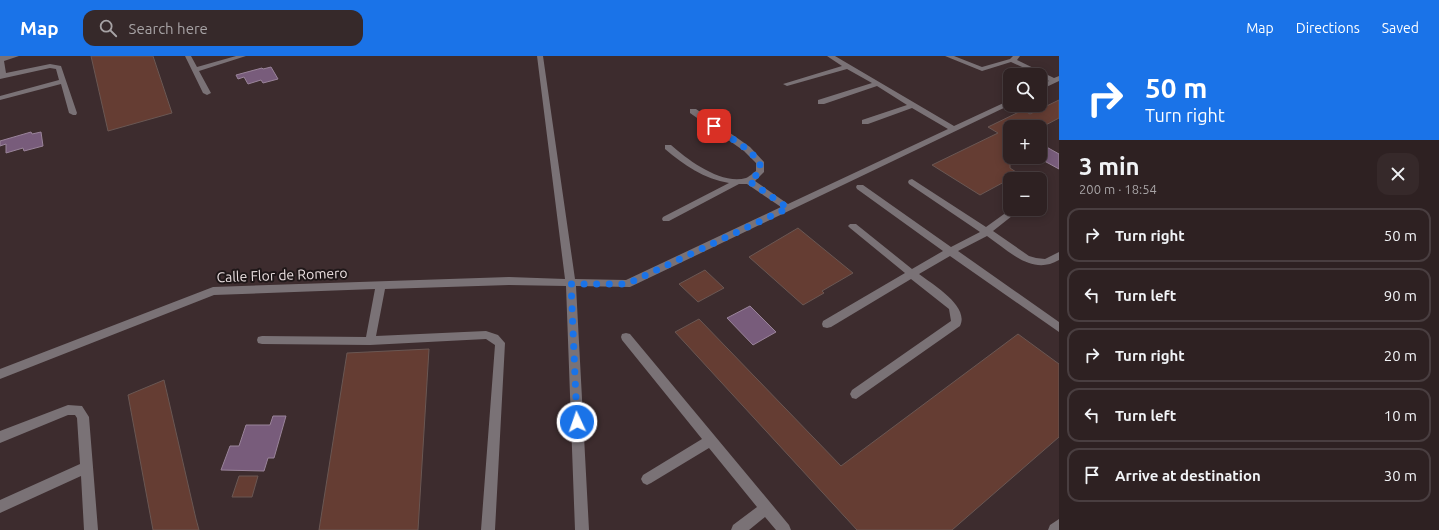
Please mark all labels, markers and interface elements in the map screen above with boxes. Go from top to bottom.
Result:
search box [83,10,363,46]
text: Map [20,17,59,39]
icon: search [97,17,119,39]
text: Search here [129,20,208,37]
text: Map [1246,20,1274,36]
text: Directions [1296,20,1360,36]
text: Saved [1382,20,1419,36]
map controls [1003,68,1047,216]
button: search [1003,68,1047,112]
icon: right [1079,72,1131,124]
text: 50 m [1145,72,1207,103]
text: Turn right [1145,105,1225,125]
pin [697,109,731,143]
icon: arrive [703,115,725,137]
button: + [1003,120,1047,164]
text: 3 min [1079,153,1140,180]
button: close [1377,153,1419,195]
button: − [1003,172,1047,216]
text: 200 m · 18:54 [1079,182,1157,196]
icon: right [1081,224,1103,246]
text: Turn right [1115,227,1185,244]
text: 50 m [1384,227,1417,244]
street label: Calle Flor de Romero [216,265,348,285]
icon: left [1081,284,1103,306]
text: Turn left [1115,287,1176,304]
text: 90 m [1384,287,1417,304]
icon: right [1081,344,1103,366]
text: Turn right [1115,347,1185,364]
text: 20 m [1384,347,1417,364]
position arrow [556,401,598,443]
icon: left [1081,404,1103,426]
text: Turn left [1115,407,1176,424]
text: 10 m [1384,407,1417,424]
icon: arrive [1081,464,1103,486]
text: Arrive at destination [1115,467,1261,484]
text: 30 m [1384,467,1417,484]

